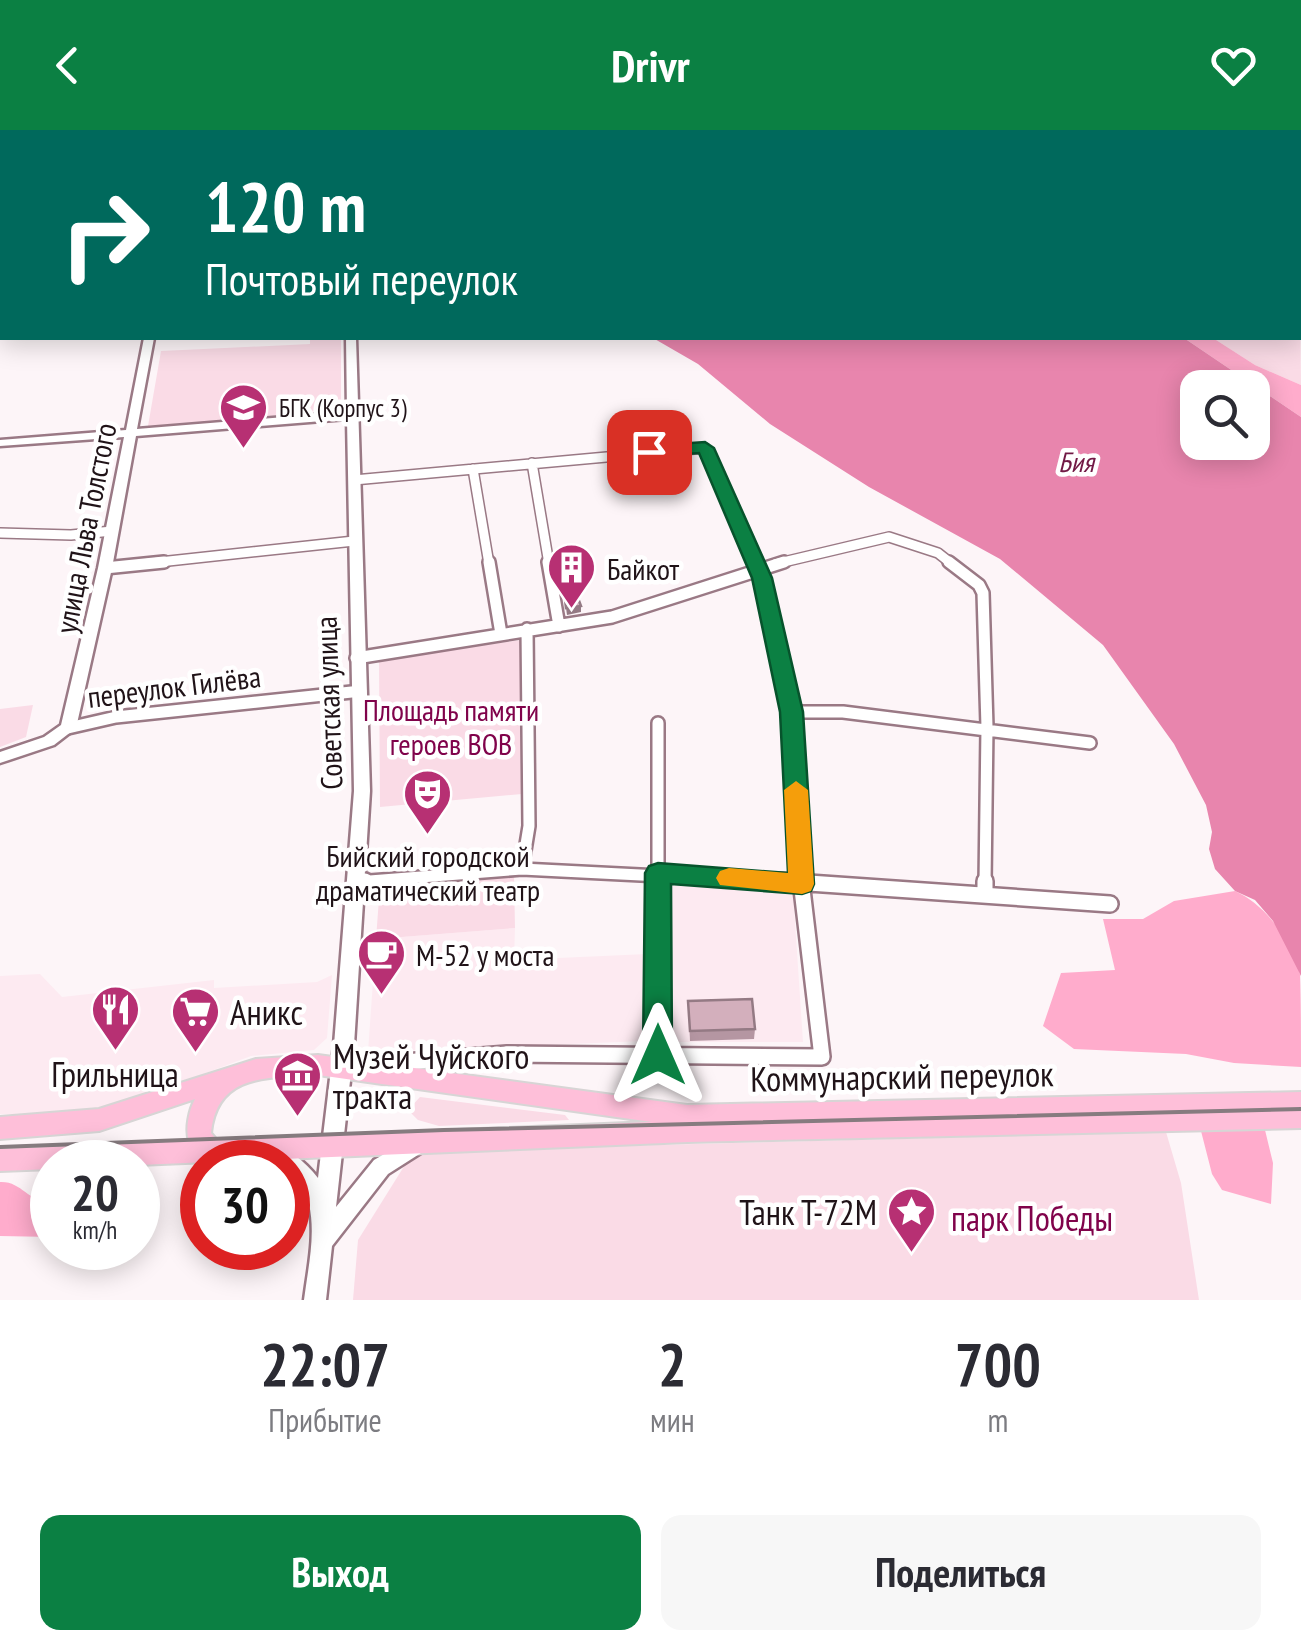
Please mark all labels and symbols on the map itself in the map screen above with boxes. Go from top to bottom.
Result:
school or university icon: БГК (Корпус 3) [218,382,270,450]
place label: БГК (Корпус 3) [279,392,407,424]
pin [607,410,692,495]
street label: улица Льва Толстого [45,419,125,637]
water label: Бия [1058,443,1096,480]
building icon: Байкот [546,542,598,610]
place label: Байкот [607,549,679,588]
street label: Советская улица [305,616,351,790]
street label: переулок Гилёва [85,656,263,716]
park label: Площадь памяти героев ВОВ [363,690,539,763]
theatre icon: Бийский городской драматический театр [402,768,454,836]
place label: Бийский городской драматический театр [316,836,540,909]
cafe icon: М-52 у моста [355,928,407,996]
place label: М-52 у моста [416,935,554,974]
restaurant icon: Грильница [89,984,141,1052]
supermarket icon: Аникс [169,986,221,1054]
place label: Аникс [230,989,303,1035]
position arrow [606,1003,710,1107]
place label: Музей Чуйского тракта [333,1033,529,1119]
museum icon: Музей Чуйского тракта [272,1050,324,1118]
street label: Коммунарский переулок [750,1050,1054,1102]
place label: Грильница [51,1051,179,1097]
speed limit sign: 30 [180,1140,310,1270]
place icon: Танк Т-72М [886,1186,938,1254]
place label: Танк Т-72М [739,1189,877,1235]
park label: парк Победы [951,1195,1113,1241]

